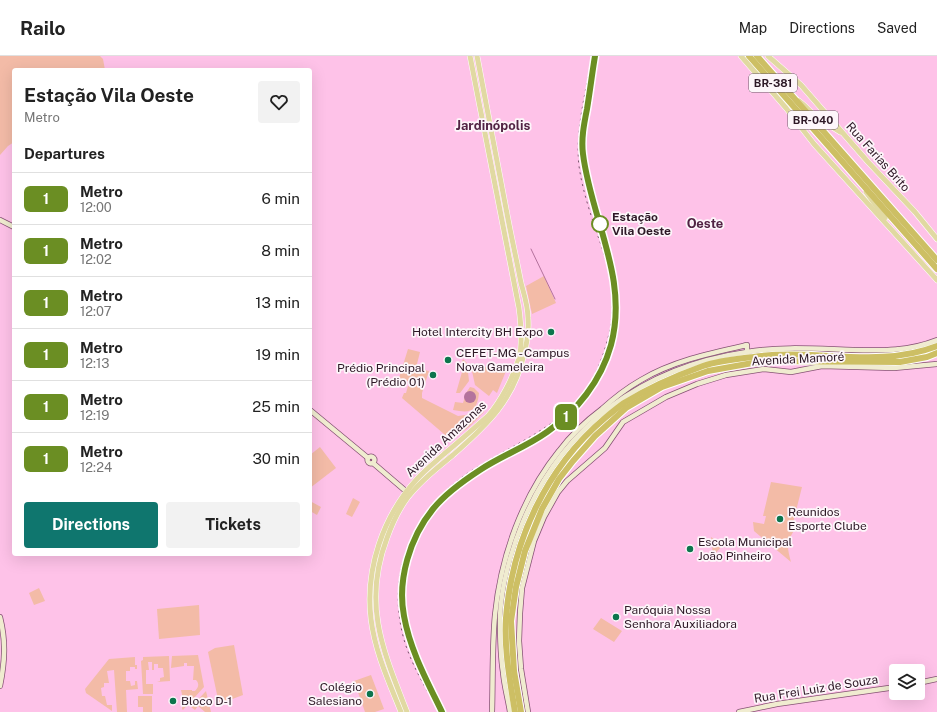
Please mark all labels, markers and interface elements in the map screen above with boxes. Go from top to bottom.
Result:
text: Railo [20,17,66,39]
text: Map [739,20,767,36]
text: Directions [789,20,855,36]
text: Saved [877,20,917,36]
road number: BR-381 [749,74,797,92]
button: heart [258,81,300,123]
text: Estação Vila Oeste [24,84,194,106]
text: Metro [24,110,60,125]
road number: BR-040 [788,111,838,129]
district label: Jardinópolis [456,118,530,133]
street label: Rua Farias Brito [843,119,913,195]
text: Departures [24,145,105,162]
text: Metro [80,183,123,200]
text: 6 min [262,190,300,207]
text: 1 [43,191,49,207]
text: 12:00 [80,200,112,215]
place label: Estação Vila Oeste [612,210,671,238]
marker: Estação Vila Oeste [591,215,609,233]
district label: Oeste [687,216,723,231]
text: Metro [80,235,123,252]
text: 8 min [261,242,300,259]
text: 1 [43,243,49,259]
text: 12:02 [80,252,112,267]
text: Metro [80,287,123,304]
text: 13 min [255,294,300,311]
text: 1 [43,295,49,311]
text: 12:07 [80,304,112,319]
place label: Hotel Intercity BH Expo [412,325,543,339]
marker: Hotel Intercity BH Expo [546,327,556,337]
text: Metro [80,339,123,356]
text: 19 min [255,346,300,363]
place label: CEFET-MG - Campus Nova Gameleira [456,346,569,374]
text: 1 [43,347,49,363]
street label: Avenida Mamoré [751,350,845,368]
marker: CEFET-MG - Campus Nova Gameleira [443,355,453,365]
text: 12:13 [80,356,109,371]
place label: Prédio Principal (Prédio 01) [337,361,425,389]
marker: Prédio Principal (Prédio 01) [428,370,438,380]
text: Metro [80,391,123,408]
text: 25 min [252,398,300,415]
street label: Avenida Amazonas [403,398,489,480]
text: 1 [43,399,49,415]
line badge: 1 [553,404,579,430]
text: 12:19 [80,408,109,423]
text: 1 [563,409,569,425]
text: Metro [80,443,123,460]
text: 30 min [252,450,300,467]
text: 1 [43,451,49,467]
text: 12:24 [80,460,112,475]
button: Directions [24,502,158,548]
button: Tickets [166,502,300,548]
place label: Reunidos Esporte Clube [788,505,867,533]
marker: Reunidos Esporte Clube [775,514,785,524]
place label: Escola Municipal João Pinheiro [698,535,793,563]
marker: Escola Municipal João Pinheiro [685,544,695,554]
place label: Paróquia Nossa Senhora Auxiliadora [624,603,737,631]
marker: Paróquia Nossa Senhora Auxiliadora [611,612,621,622]
map controls [889,664,925,700]
button: layers [889,664,925,700]
street label: Rua Frei Luiz de Souza [753,672,879,706]
place label: Colégio Salesiano [308,680,362,708]
marker: Colégio Salesiano [365,689,375,699]
place label: Bloco D-1 [181,694,232,708]
marker: Bloco D-1 [168,696,178,706]

